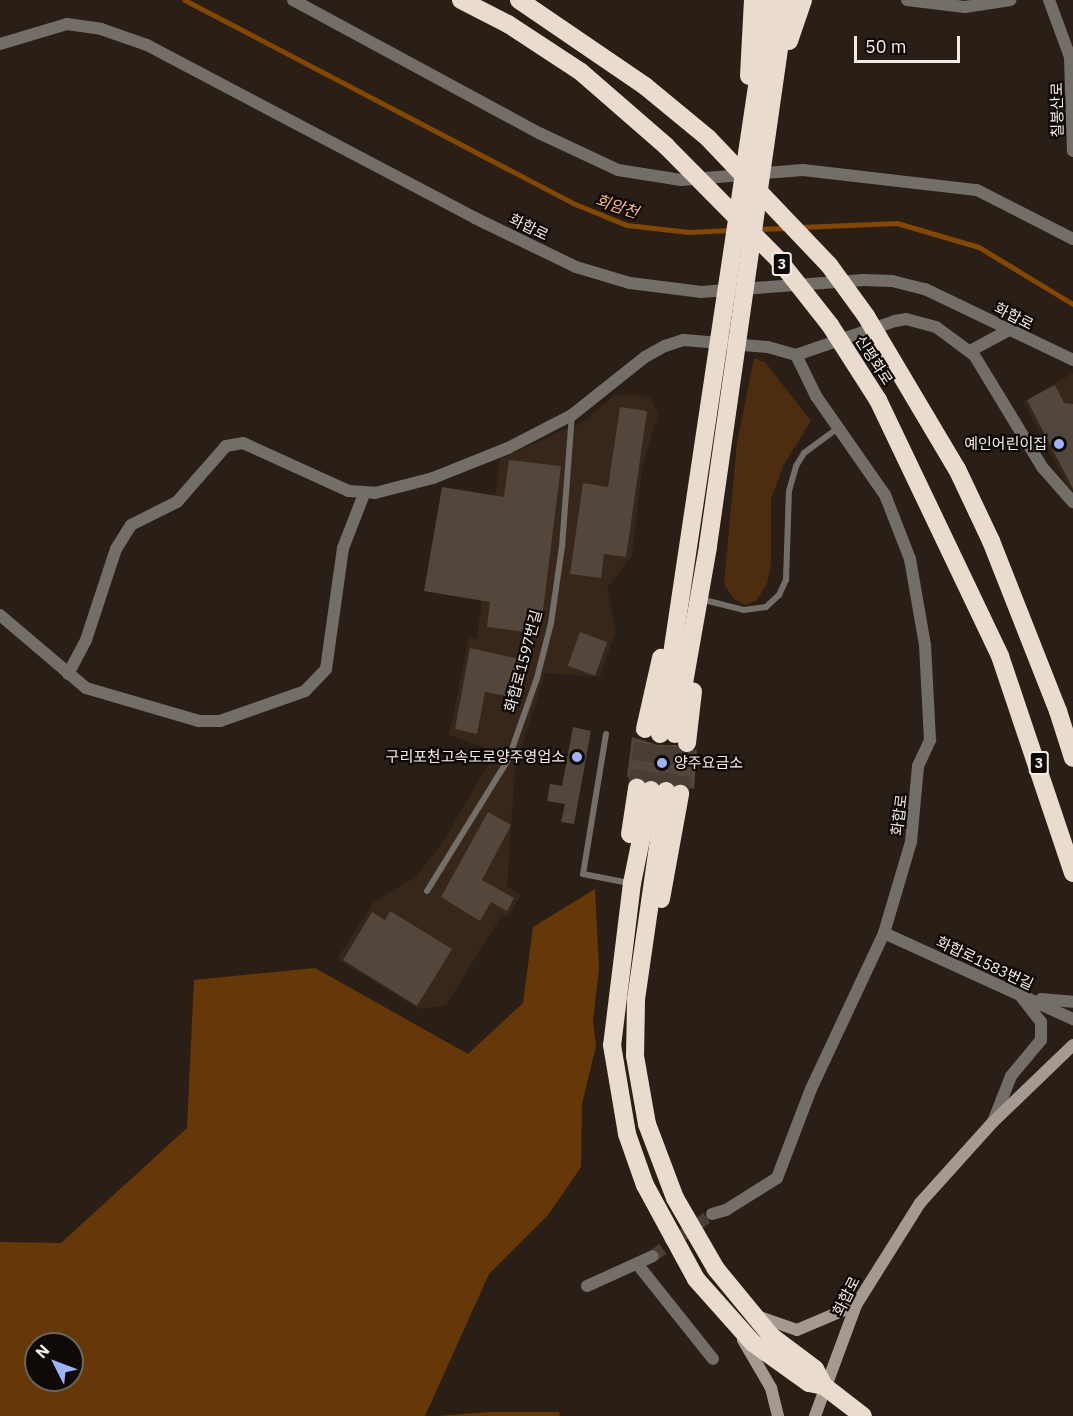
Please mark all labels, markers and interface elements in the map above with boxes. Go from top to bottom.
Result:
scale bar [857,24,964,62]
text: 50 m [865,35,907,58]
street label: 칠봉산로 [1048,82,1066,138]
water label: 회암천 [593,190,641,222]
street label: 화합로 [506,210,552,244]
road number: 3 [772,253,792,275]
street label: 화합로 [991,299,1037,333]
street label: 신평화로 [851,332,897,388]
place label: 예인어린이집 [964,435,1047,453]
marker: 예인어린이집 [1052,437,1066,451]
street label: 화합로1597번길 [501,608,545,714]
place label: 구리포천고속도로양주영업소 [386,748,565,766]
marker: 구리포천고속도로양주영업소 [570,750,584,764]
road number: 3 [1028,752,1050,774]
place label: 양주요금소 [674,754,743,772]
marker: 양주요금소 [655,756,669,770]
street label: 화합로 [888,793,910,837]
street label: 화합로1583번길 [934,933,1036,993]
street label: 화합로 [829,1273,863,1319]
north arrow [24,1332,84,1392]
text: N [31,1340,53,1362]

